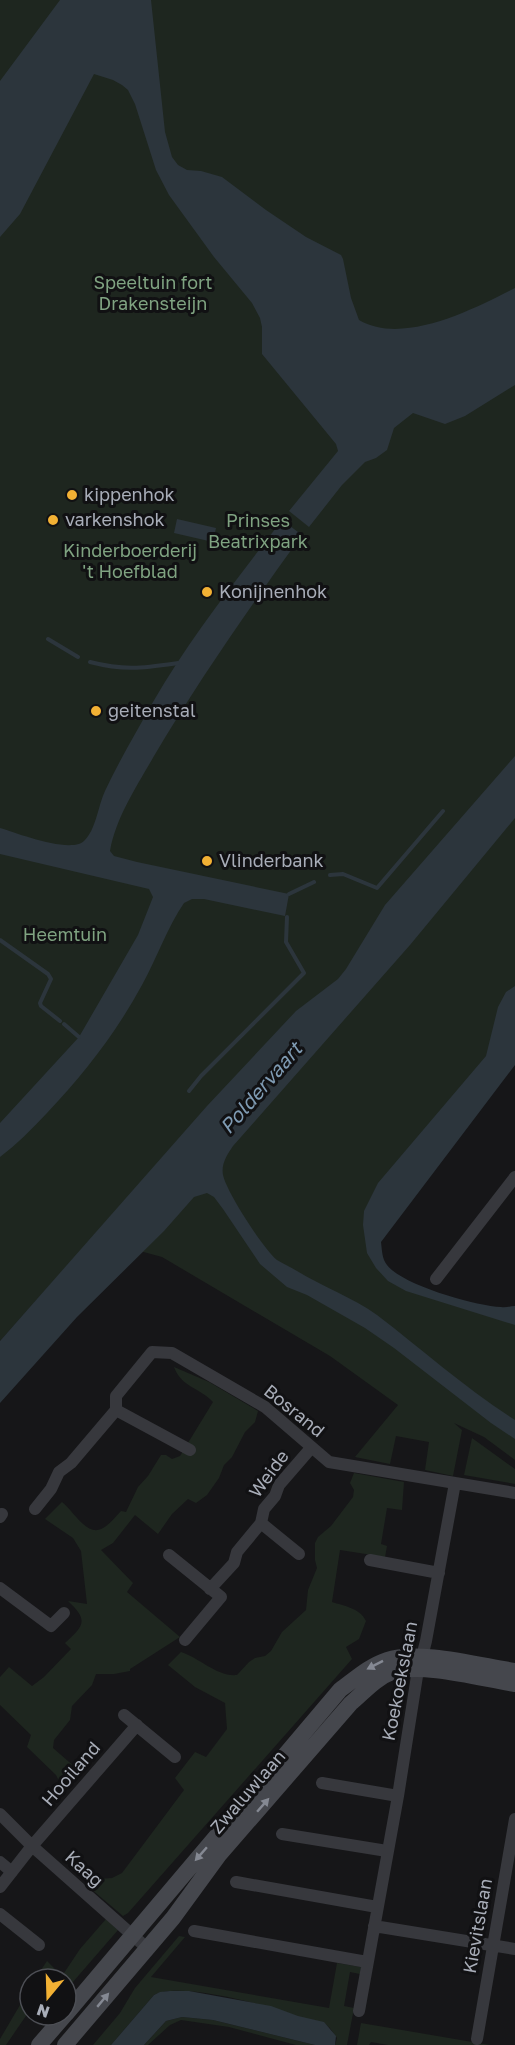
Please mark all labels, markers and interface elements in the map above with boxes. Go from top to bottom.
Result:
park label: Speeltuin fort Drakensteijn [93,271,213,314]
place label: kippenhok [84,483,175,505]
marker: kippenhok [65,488,79,502]
place label: varkenshok [65,508,165,530]
park label: Prinses Beatrixpark [208,509,308,552]
marker: varkenshok [46,513,60,527]
park label: Kinderboerderij 't Hoefblad [63,539,197,582]
place label: Konijnenhok [219,580,327,602]
marker: Konijnenhok [200,585,214,599]
place label: geitenstal [108,699,196,721]
marker: geitenstal [89,704,103,718]
place label: Vlinderbank [219,849,324,871]
marker: Vlinderbank [200,854,214,868]
park label: Heemtuin [23,923,107,945]
water label: Poldervaart [214,1035,308,1138]
street label: Bosrand [260,1379,329,1441]
street label: Weide [244,1445,293,1501]
street label: Koekoekslaan [377,1619,421,1742]
one-way arrow [367,1660,384,1670]
street label: Hooiland [36,1737,104,1810]
street label: Zwaluwlaan [205,1745,289,1838]
one-way arrow [256,1797,270,1812]
street label: Kaag [61,1845,108,1891]
one-way arrow [195,1846,208,1861]
street label: Kievitslaan [458,1877,496,1975]
north arrow [18,1967,78,2027]
one-way arrow [96,1993,109,2008]
text: N [34,2000,52,2023]

